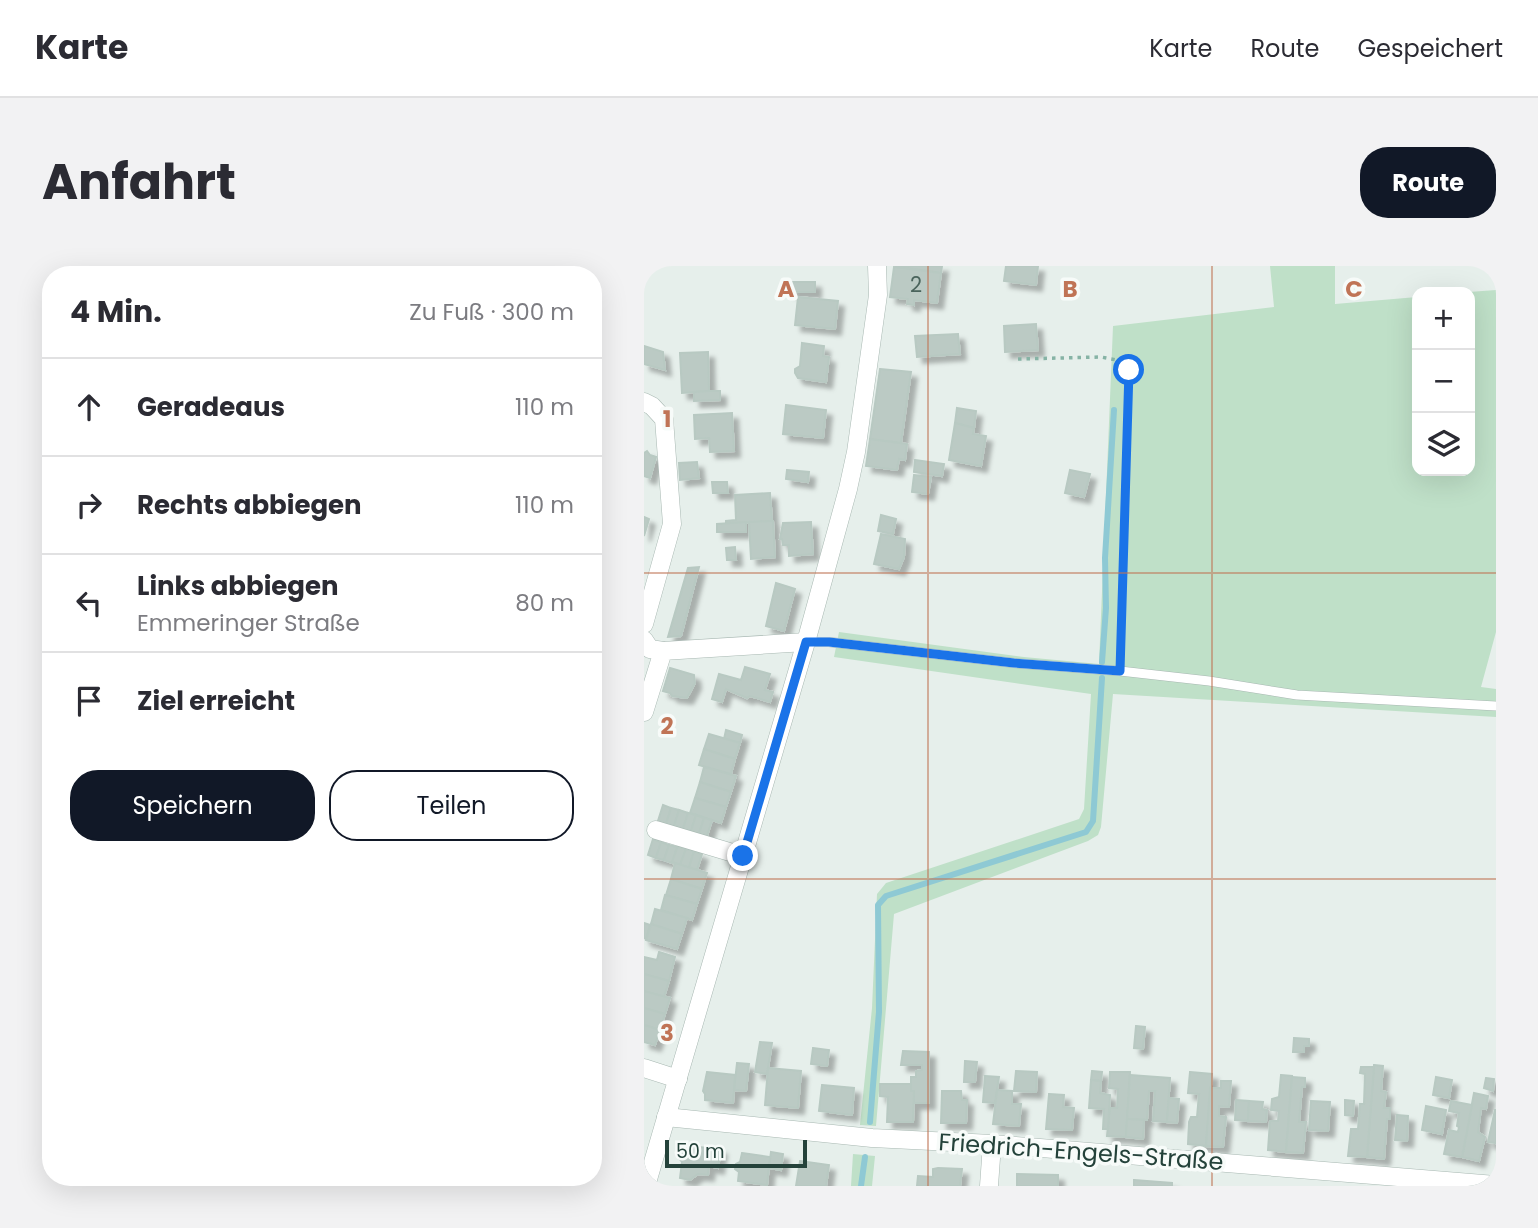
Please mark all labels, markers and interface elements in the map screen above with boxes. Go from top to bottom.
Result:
text: Karte [35,24,128,71]
text: Karte [1149,32,1212,65]
text: Route [1250,32,1319,65]
text: Gespeichert [1357,32,1503,65]
button: Route [1360,147,1496,218]
text: Anfahrt [42,148,236,216]
house number: 2 [910,270,922,299]
text: A [778,273,795,305]
text: B [1062,273,1078,305]
text: C [1345,273,1363,305]
map controls [1412,287,1475,476]
button: + [1412,287,1475,350]
text: 4 Min. [70,290,162,333]
text: Zu Fuß · 300 m [409,296,574,328]
button: − [1412,350,1475,413]
route start [1113,354,1144,385]
icon: ahead [70,388,108,426]
text: Geradeaus [137,389,285,425]
text: 110 m [515,391,574,423]
text: 1 [663,403,671,435]
button: layers [1412,413,1475,476]
icon: right [70,486,108,524]
text: Rechts abbiegen [137,487,362,523]
text: 110 m [515,489,574,521]
text: Links abbiegen [137,568,339,604]
icon: left [70,584,108,622]
text: 80 m [515,587,574,619]
text: Emmeringer Straße [137,607,360,639]
icon: arrive [70,682,108,720]
text: Ziel erreicht [137,683,295,719]
text: 2 [660,710,674,742]
button: Speichern [70,770,315,841]
button: Teilen [329,770,574,841]
route end [727,840,758,871]
text: 3 [660,1017,674,1049]
street label: Friedrich-Engels-Straße [937,1125,1225,1178]
scale bar [665,1137,807,1169]
text: 50 m [676,1138,725,1165]

